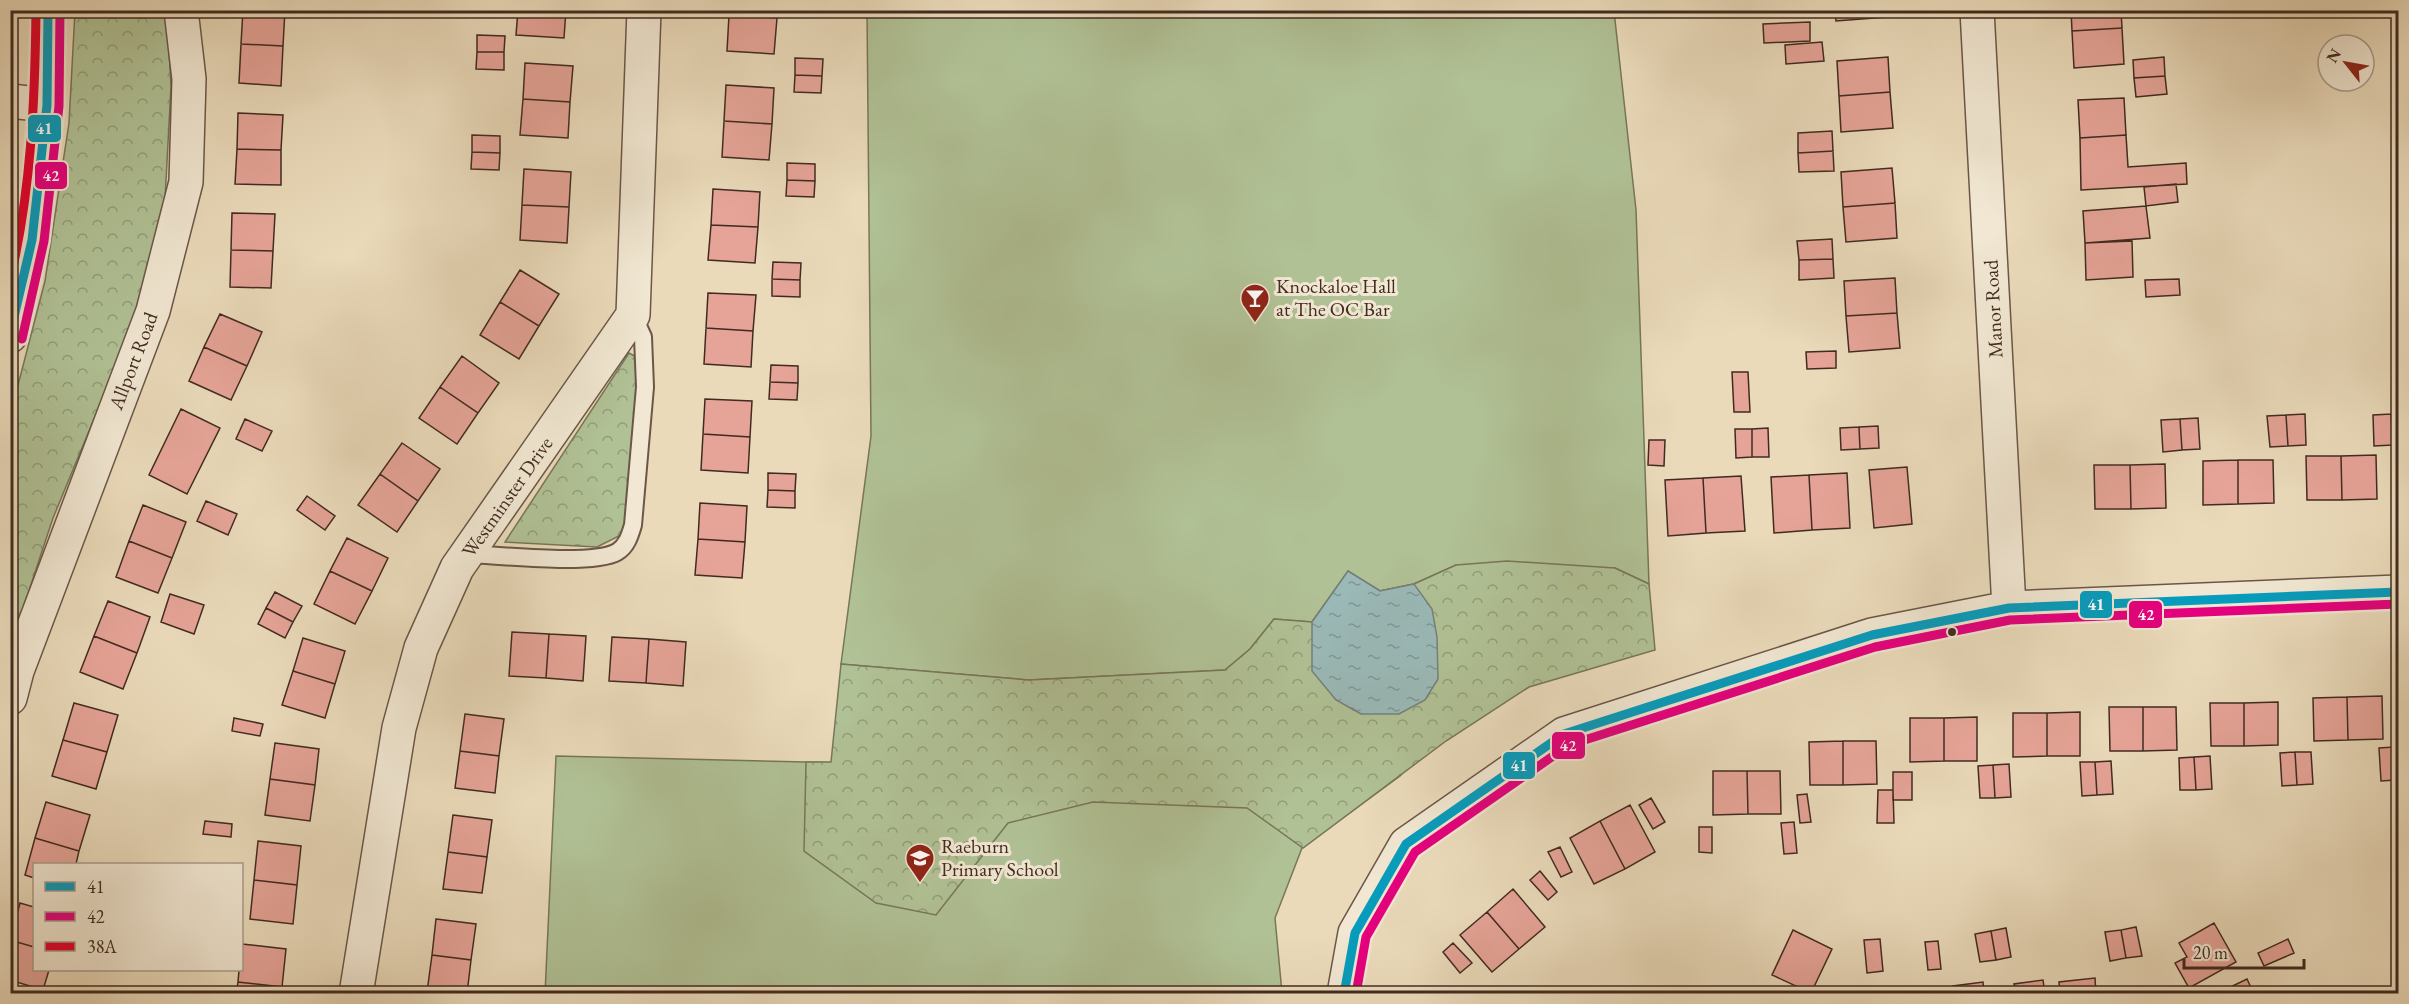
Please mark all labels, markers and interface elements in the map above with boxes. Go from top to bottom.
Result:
north arrow [2316,33,2376,93]
text: N [2321,45,2346,66]
line badge: 41 [27,114,62,143]
text: 41 [36,118,52,139]
line badge: 42 [34,161,68,190]
text: 42 [43,165,60,186]
street label: Manor Road [1977,258,2009,359]
place label: Knockaloe Hall at The OC Bar [1276,273,1396,322]
bar icon: Knockaloe Hall at The OC Bar [1239,282,1271,324]
street label: Allport Road [102,308,164,414]
street label: Westminster Drive [456,431,558,563]
line badge: 41 [2079,590,2113,619]
text: 41 [2088,594,2104,615]
line badge: 42 [2128,600,2163,629]
text: 42 [2138,604,2155,625]
unlabelled marker [1946,626,1958,638]
line badge: 42 [1551,731,1586,760]
text: 42 [1560,735,1577,756]
line badge: 41 [1502,751,1536,780]
text: 41 [1511,755,1527,776]
place label: Raeburn Primary School [941,833,1059,882]
school or university icon: Raeburn Primary School [904,842,936,884]
legend [33,863,243,971]
text: 41 [87,875,104,898]
text: 42 [87,905,105,928]
scale bar [2184,932,2304,970]
text: 38A [87,935,117,958]
text: 20 m [2193,941,2228,964]

